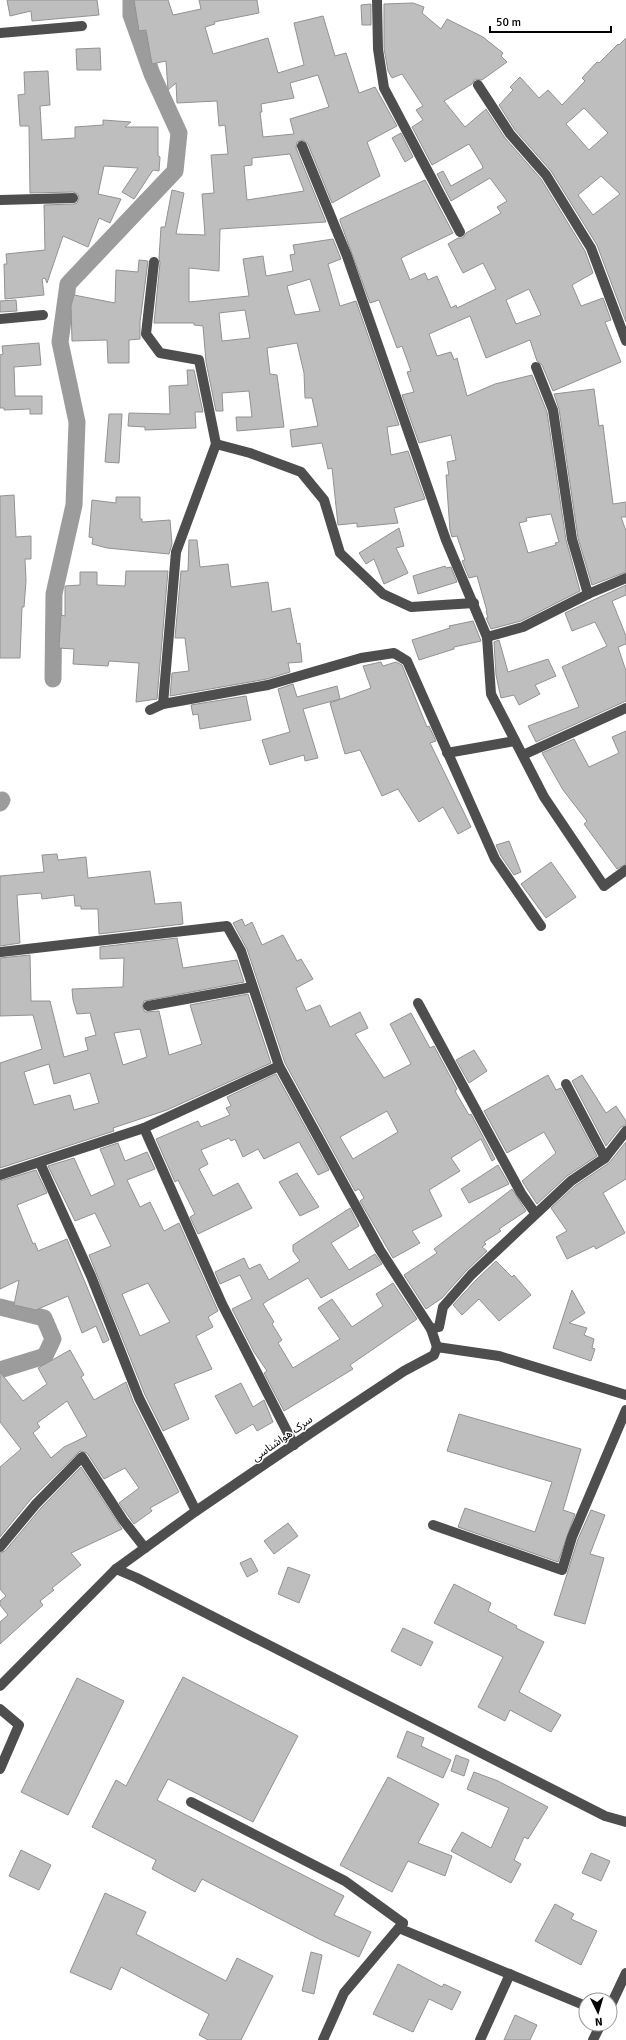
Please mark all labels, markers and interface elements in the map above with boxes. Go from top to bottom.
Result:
scale bar [490,8,611,34]
text: 50 m [496,15,521,30]
street label: سرک هواشناسی [249,1412,315,1464]
north arrow [578,1992,618,2032]
text: N [594,2015,603,2028]

